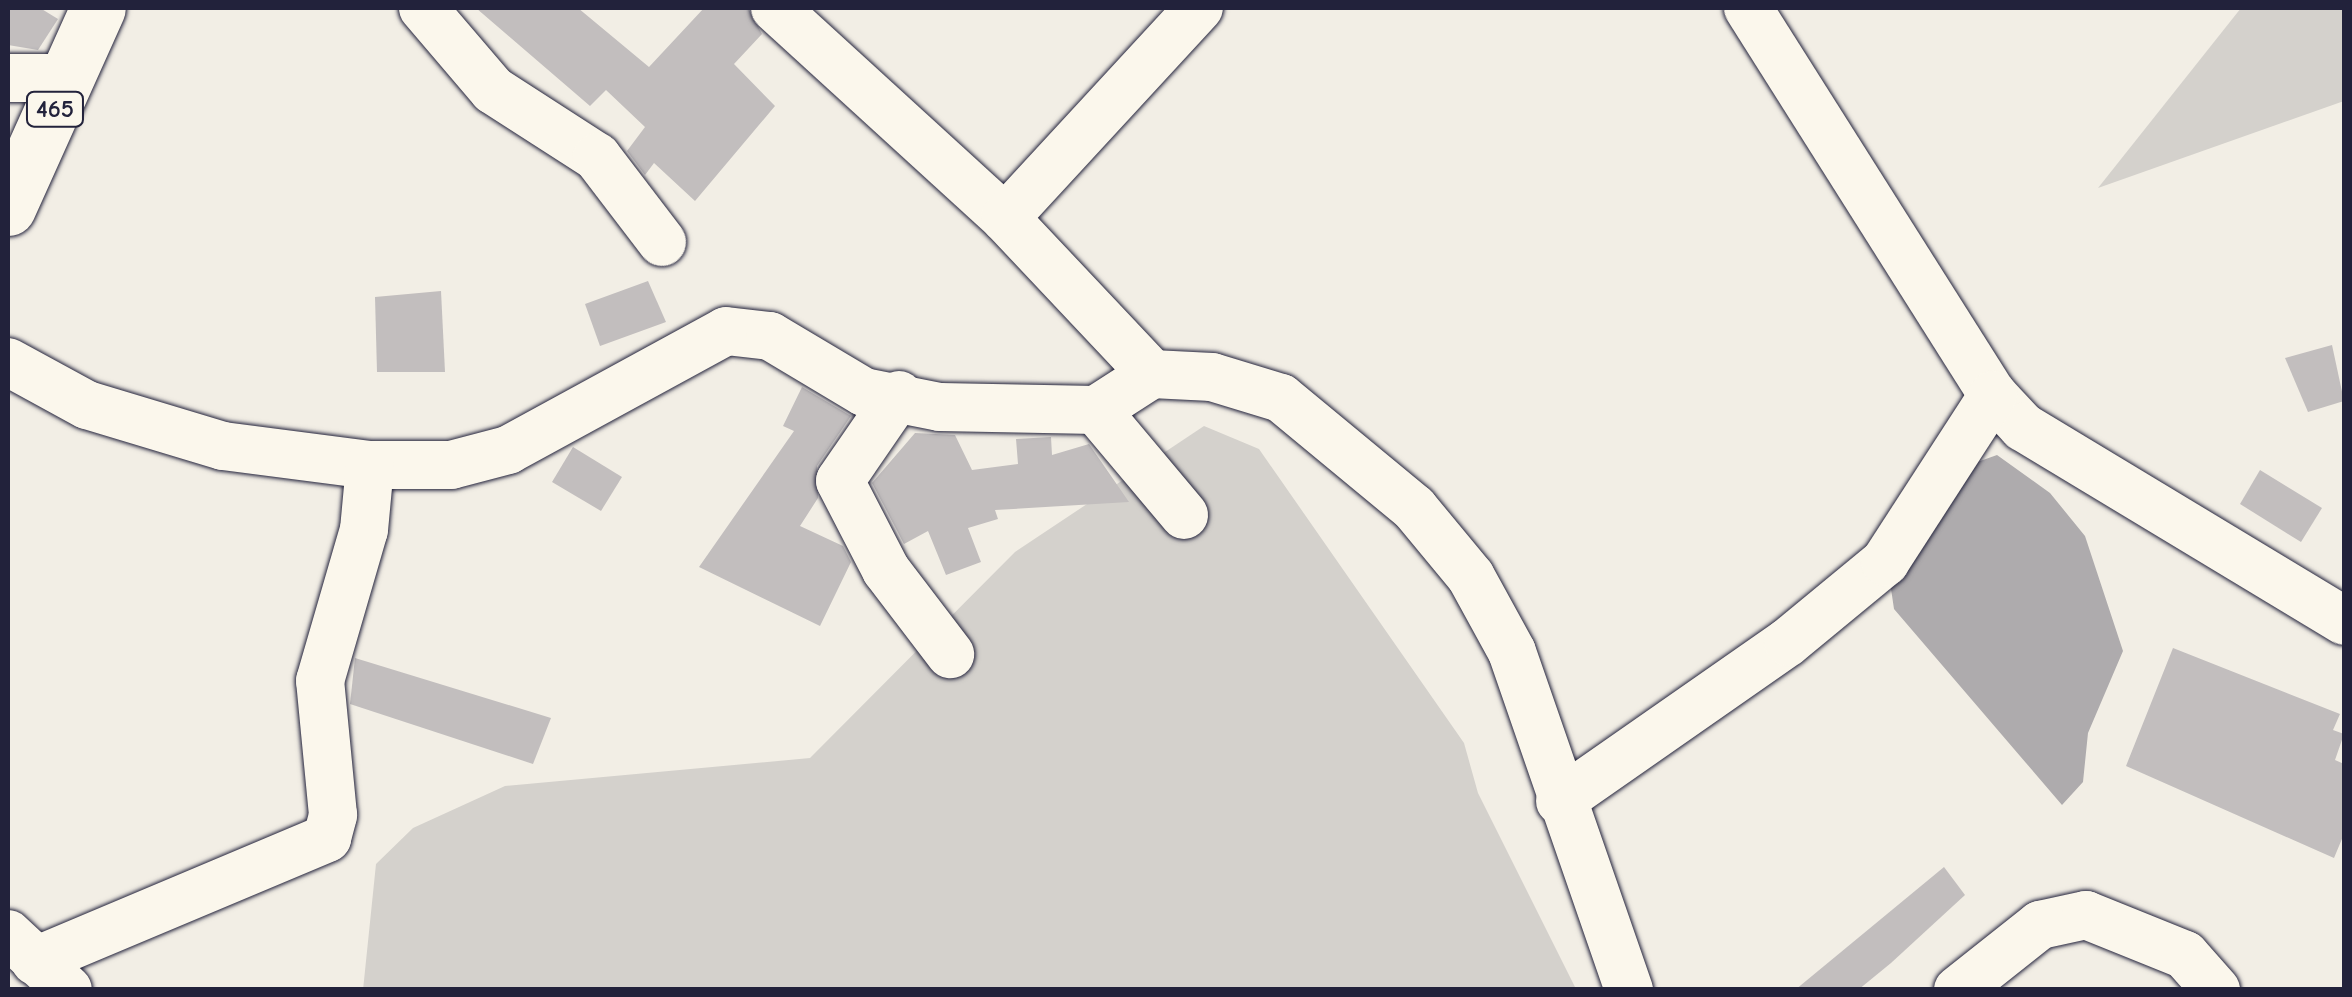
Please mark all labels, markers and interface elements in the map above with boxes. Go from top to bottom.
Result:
road number: 465 [25,89,85,129]

